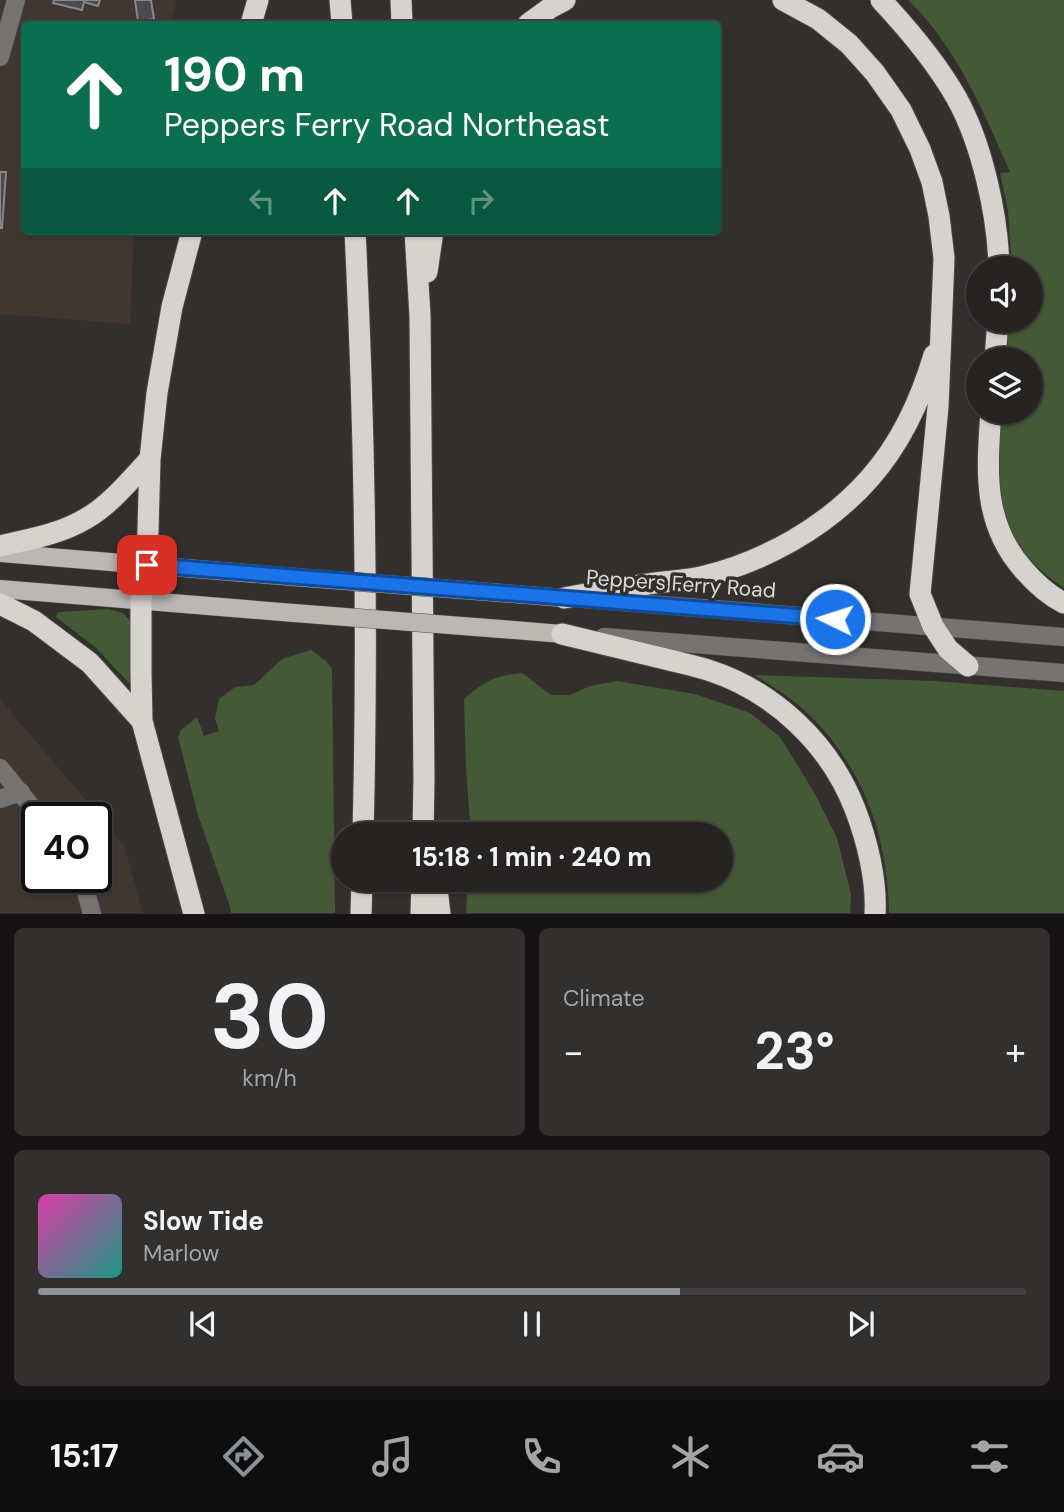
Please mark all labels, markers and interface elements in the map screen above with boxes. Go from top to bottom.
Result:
text: 190 m [164,42,305,106]
icon: ahead [49,49,140,140]
text: Peppers Ferry Road Northeast [164,104,609,146]
icon: left [243,182,281,220]
icon: ahead [316,182,354,220]
icon: ahead [389,182,427,220]
icon: right [462,182,500,220]
map controls [966,256,1043,424]
button: sound [966,256,1043,333]
button: layers [966,347,1043,424]
pin [117,535,177,595]
icon: arrive [128,546,166,584]
street label: Peppers Ferry Road [585,563,777,605]
position arrow [798,582,872,656]
speed limit sign: 40 [21,802,112,893]
text: 15:18 · 1 min · 240 m [412,840,652,874]
text: 30 [210,958,329,1076]
text: Climate [563,983,645,1013]
text: 23° [754,1017,835,1085]
text: − [563,1027,584,1077]
text: + [1005,1027,1026,1077]
text: km/h [242,1063,297,1093]
text: Slow Tide [143,1204,264,1238]
text: Marlow [143,1238,219,1268]
icon: previous [184,1305,222,1343]
icon: pause [513,1305,551,1343]
icon: next [842,1305,880,1343]
icon: directions [219,1432,268,1481]
icon: music [368,1432,417,1481]
icon: phone [517,1432,566,1481]
icon: climate [666,1432,715,1481]
icon: car [816,1432,865,1481]
icon: filters [965,1432,1014,1481]
text: 15:17 [50,1435,119,1477]

